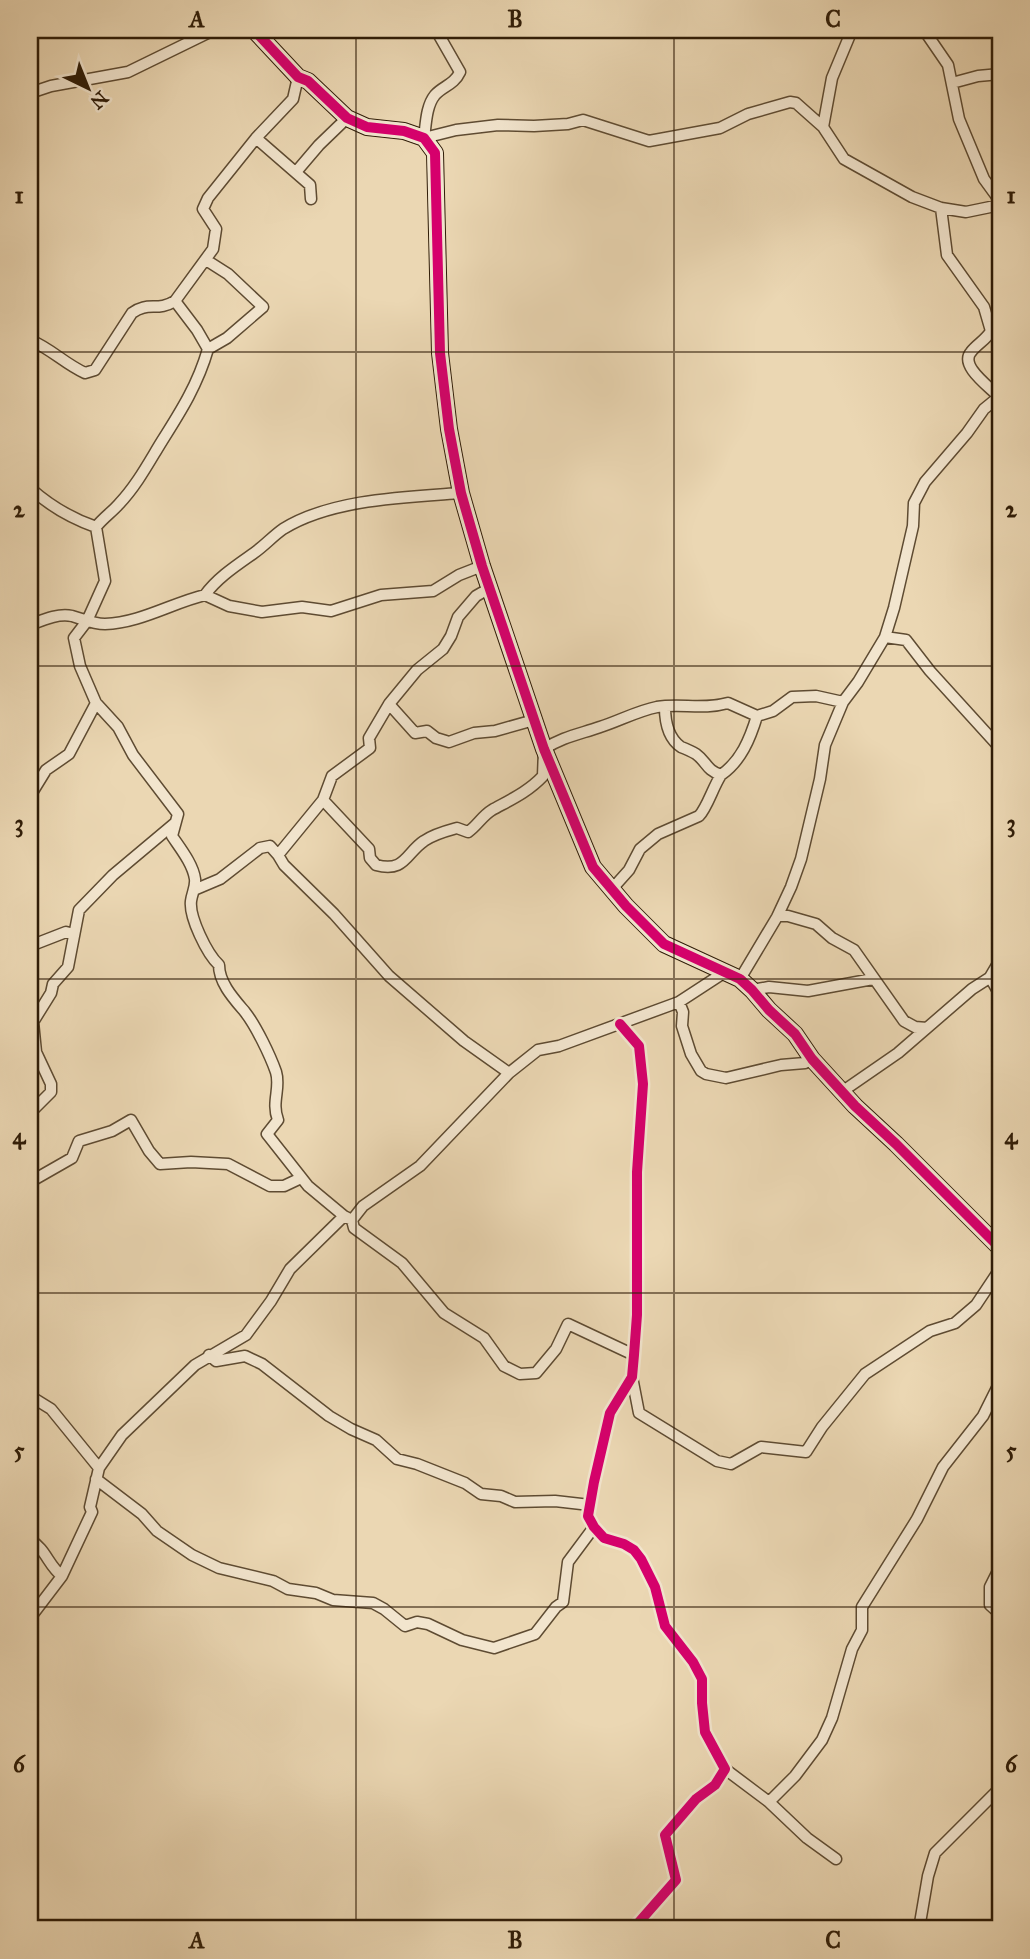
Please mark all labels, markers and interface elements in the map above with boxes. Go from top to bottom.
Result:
text: A [187,5,205,33]
text: B [507,5,523,33]
text: C [825,5,841,33]
north arrow [52,52,122,122]
text: N [86,86,113,114]
text: 1 [14,181,24,209]
text: 1 [1006,181,1016,209]
text: 2 [13,495,25,523]
text: 2 [1005,495,1017,523]
text: 3 [14,809,24,838]
text: 3 [1006,809,1016,838]
text: 4 [13,1122,27,1150]
text: 4 [1005,1122,1019,1150]
text: 5 [14,1436,25,1464]
text: 5 [1006,1436,1017,1464]
text: 6 [13,1750,26,1778]
text: 6 [1005,1750,1018,1778]
text: A [187,1926,205,1954]
text: B [507,1926,523,1954]
text: C [825,1926,841,1954]

